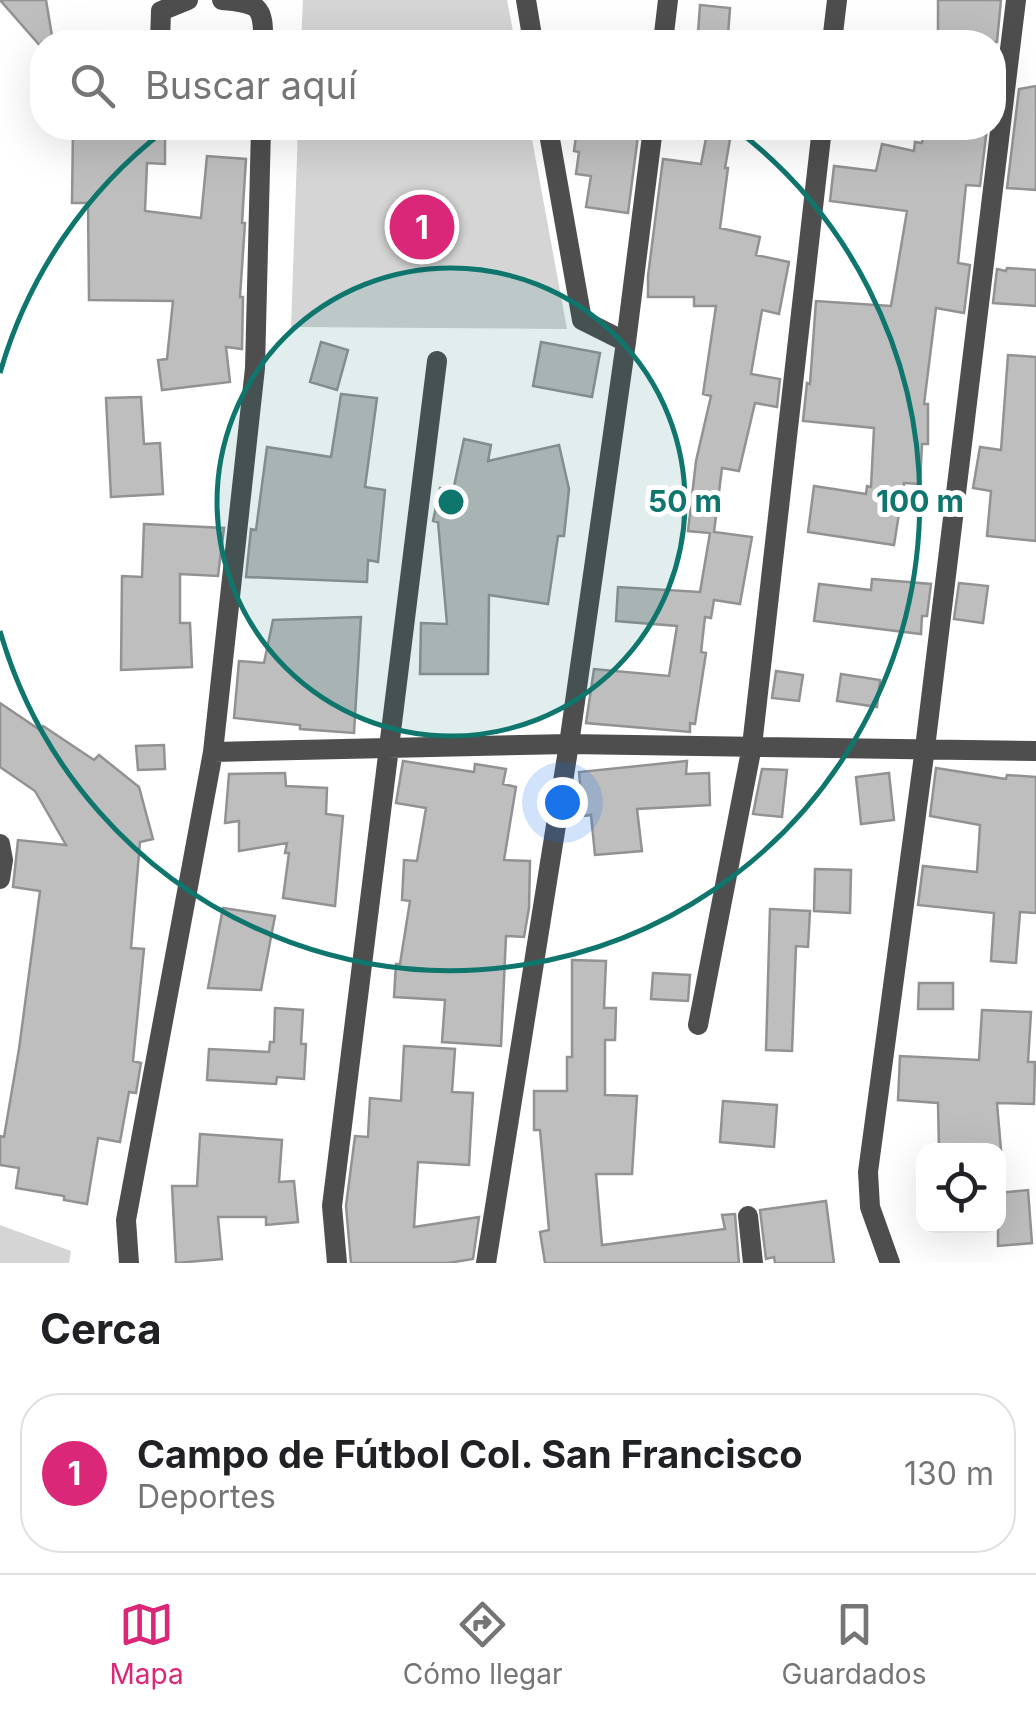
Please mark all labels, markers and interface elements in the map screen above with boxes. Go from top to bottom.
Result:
search box [30,30,1006,140]
icon: search [65,58,120,113]
text: Buscar aquí [145,62,357,108]
pin: 1 [390,190,454,264]
text: 50 m [648,483,722,519]
text: 100 m [876,483,964,519]
centre of rings [433,484,469,520]
your location [537,777,588,828]
map controls [916,1143,1006,1233]
button: locate [916,1143,1006,1233]
text: Cerca [40,1303,162,1354]
text: Campo de Fútbol Col. San Francisco [137,1431,803,1477]
text: 1 [68,1454,81,1493]
text: 130 m [904,1454,994,1493]
text: Deportes [137,1477,276,1516]
tab: Mapa [110,1597,184,1691]
tab: Cómo llegar [403,1597,563,1691]
tab: Guardados [782,1597,926,1691]

